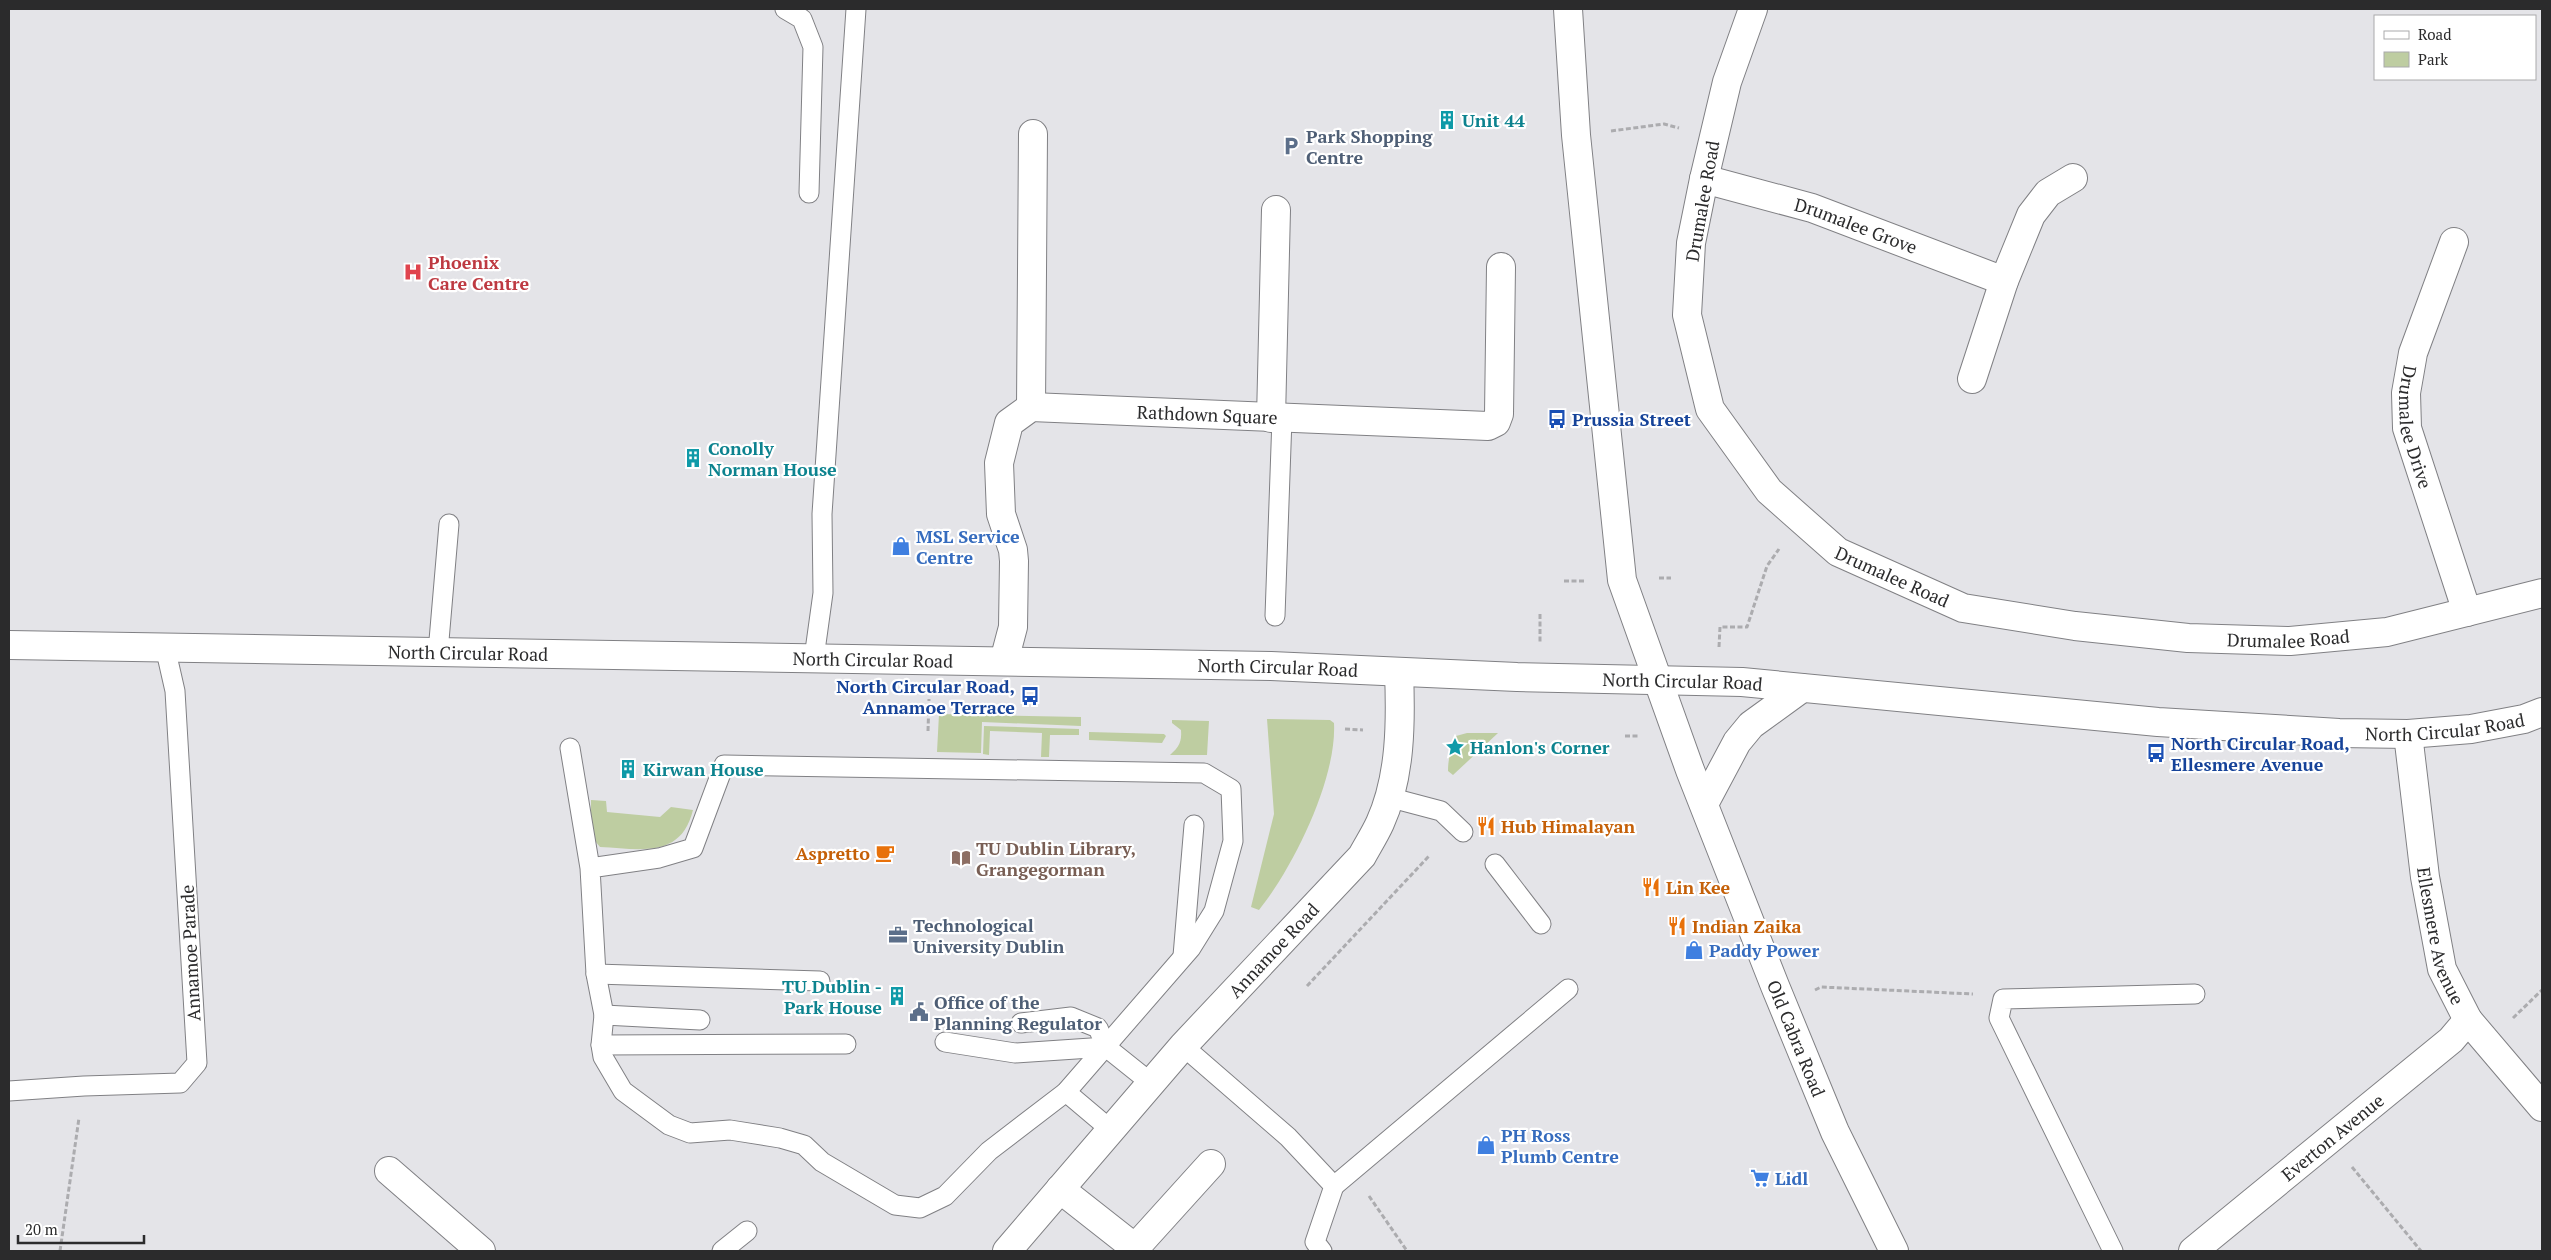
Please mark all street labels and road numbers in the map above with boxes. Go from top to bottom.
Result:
street label: Drumalee Road [1680,139,1724,263]
street label: Drumalee Grove [1792,192,1921,259]
street label: Drumalee Drive [2394,364,2438,491]
street label: Rathdown Square [1136,399,1278,429]
street label: Drumalee Road [1831,540,1953,612]
street label: Drumalee Road [2227,624,2351,653]
street label: North Circular Road [388,639,548,666]
street label: North Circular Road [792,646,953,673]
street label: North Circular Road [1197,653,1358,682]
street label: North Circular Road [1602,667,1764,696]
street label: North Circular Road [2365,707,2527,746]
street label: Ellesmere Avenue [2412,866,2470,1009]
street label: Annamoe Parade [174,884,206,1022]
street label: Annamoe Road [1223,897,1324,1003]
street label: Old Cabra Road [1762,976,1831,1100]
street label: Everton Avenue [2276,1088,2389,1186]

